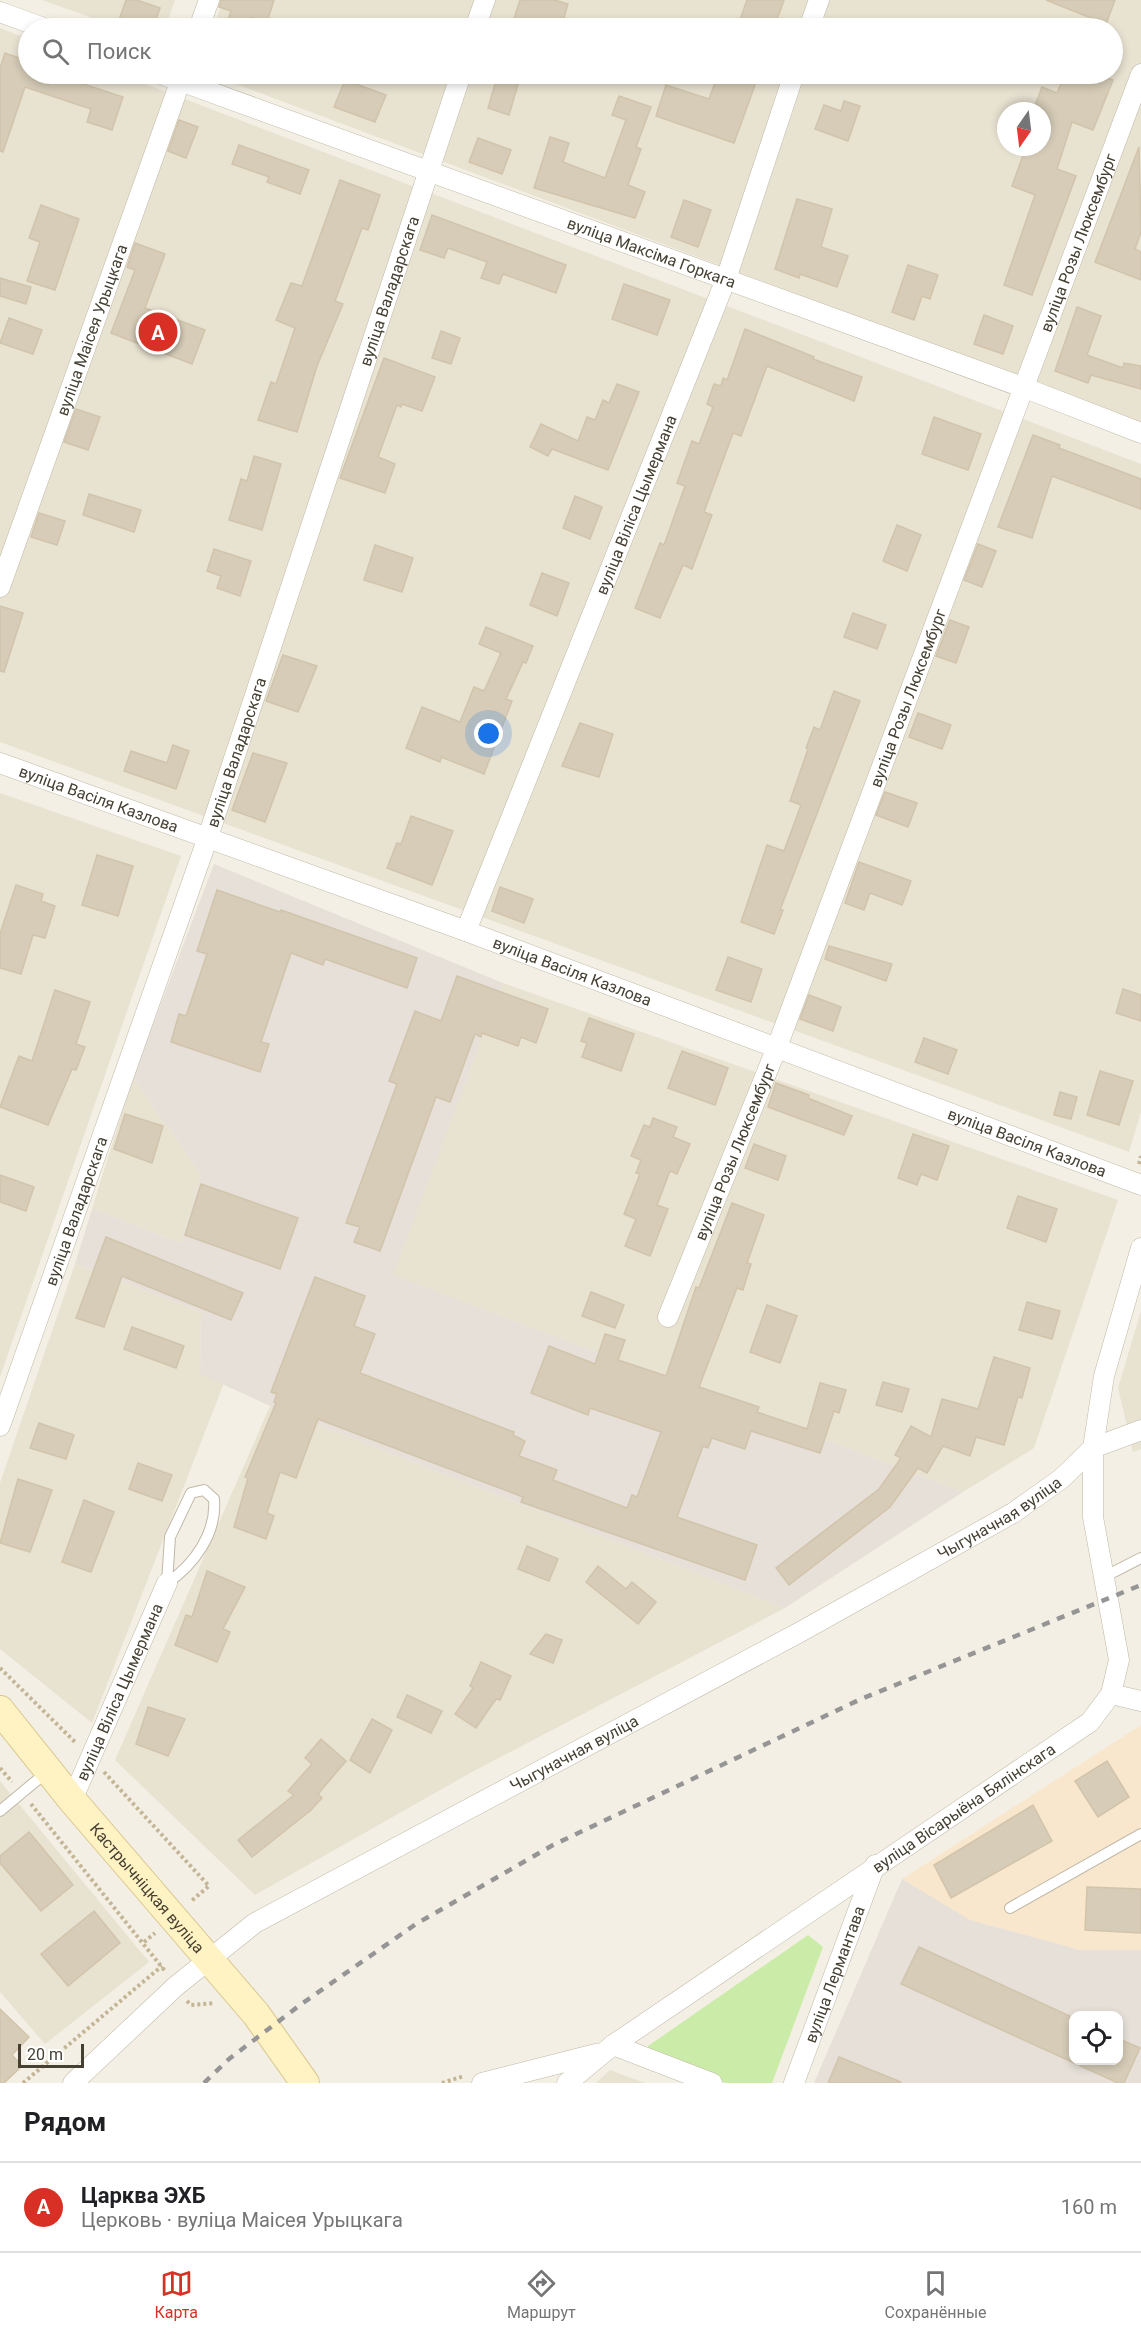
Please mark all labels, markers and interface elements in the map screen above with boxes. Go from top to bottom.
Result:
search box [18,18,1123,84]
icon: search [39,35,72,68]
text: Поиск [87,39,151,64]
north arrow [997,102,1051,156]
street label: вуліца Розы Люксембург [1036,150,1120,334]
street label: вуліца Максіма Горкага [565,213,738,292]
street label: вуліца Валадарскага [355,214,423,368]
street label: вуліца Маісея Урыцкага [52,242,131,418]
pin: A [138,310,178,354]
street label: вуліца Віліса Цымермана [592,412,680,597]
street label: вуліца Розы Люксембург [866,606,950,790]
street label: вуліца Валадарскага [202,675,270,830]
your location [474,719,503,748]
street label: вуліца Васіля Казлова [17,761,181,836]
street label: вуліца Васіля Казлова [490,933,654,1009]
street label: вуліца Розы Люксембург [690,1060,779,1243]
street label: вуліца Васіля Казлова [945,1104,1109,1181]
street label: вуліца Валадарскага [41,1134,111,1288]
street label: Чыгуначная вуліца [934,1472,1065,1563]
street label: вуліца Віліса Цымермана [72,1600,166,1783]
street label: Чыгуначная вуліца [506,1711,641,1795]
street label: вуліца Вісарыёна Бялінскага [868,1739,1059,1876]
street label: Кастрычніцкая вуліца [86,1819,209,1957]
street label: вуліца Лермантава [800,1903,868,2045]
map controls [1069,2011,1123,2065]
button: locate [1069,2011,1123,2065]
scale bar [18,2041,84,2068]
text: 20 m [27,2045,63,2064]
text: Рядом [24,2107,106,2137]
text: Царква ЭХБ [81,2183,206,2208]
text: A [37,2195,50,2219]
text: 160 m [1061,2195,1117,2219]
text: Церковь · вуліца Маісея Урыцкага [81,2208,403,2232]
tab: Карта [154,2267,198,2322]
tab: Маршрут [507,2267,576,2322]
tab: Сохранённые [885,2267,987,2322]

